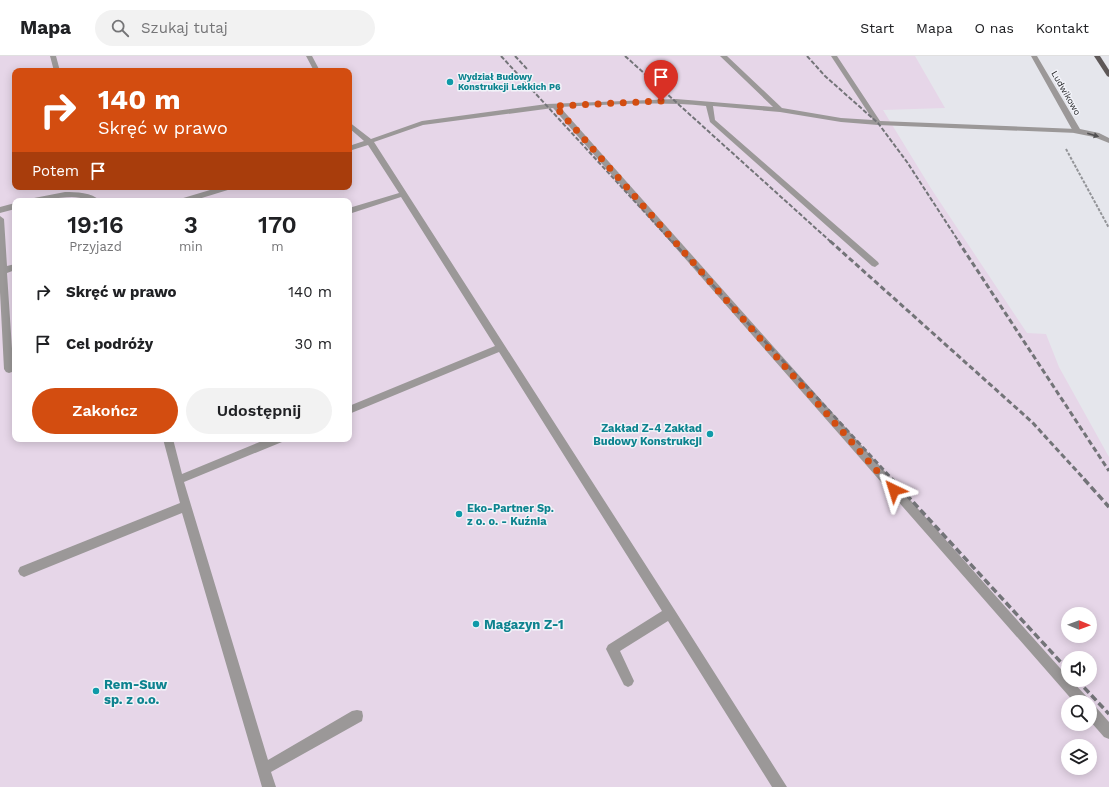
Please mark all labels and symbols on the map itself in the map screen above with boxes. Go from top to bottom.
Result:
pin [644,60,678,101]
street label: Ludwikowo [1049,69,1083,117]
place label: Wydział Budowy Konstrukcji Lekkich P6 [458,72,561,92]
marker: Wydział Budowy Konstrukcji Lekkich P6 [445,77,455,87]
one-way arrow [1088,132,1100,138]
place label: Zakład Z-4 Zakład Budowy Konstrukcji [593,422,702,448]
marker: Zakład Z-4 Zakład Budowy Konstrukcji [705,429,715,439]
position arrow [873,469,915,511]
place label: Eko-Partner Sp. z o. o. - Kuźnia [467,502,554,528]
marker: Eko-Partner Sp. z o. o. - Kuźnia [454,509,464,519]
north arrow [1061,607,1097,643]
place label: Magazyn Z-1 [484,617,564,632]
marker: Magazyn Z-1 [471,619,481,629]
place label: Rem-Suw sp. z o.o. [104,677,168,707]
marker: Rem-Suw sp. z o.o. [91,686,101,696]

